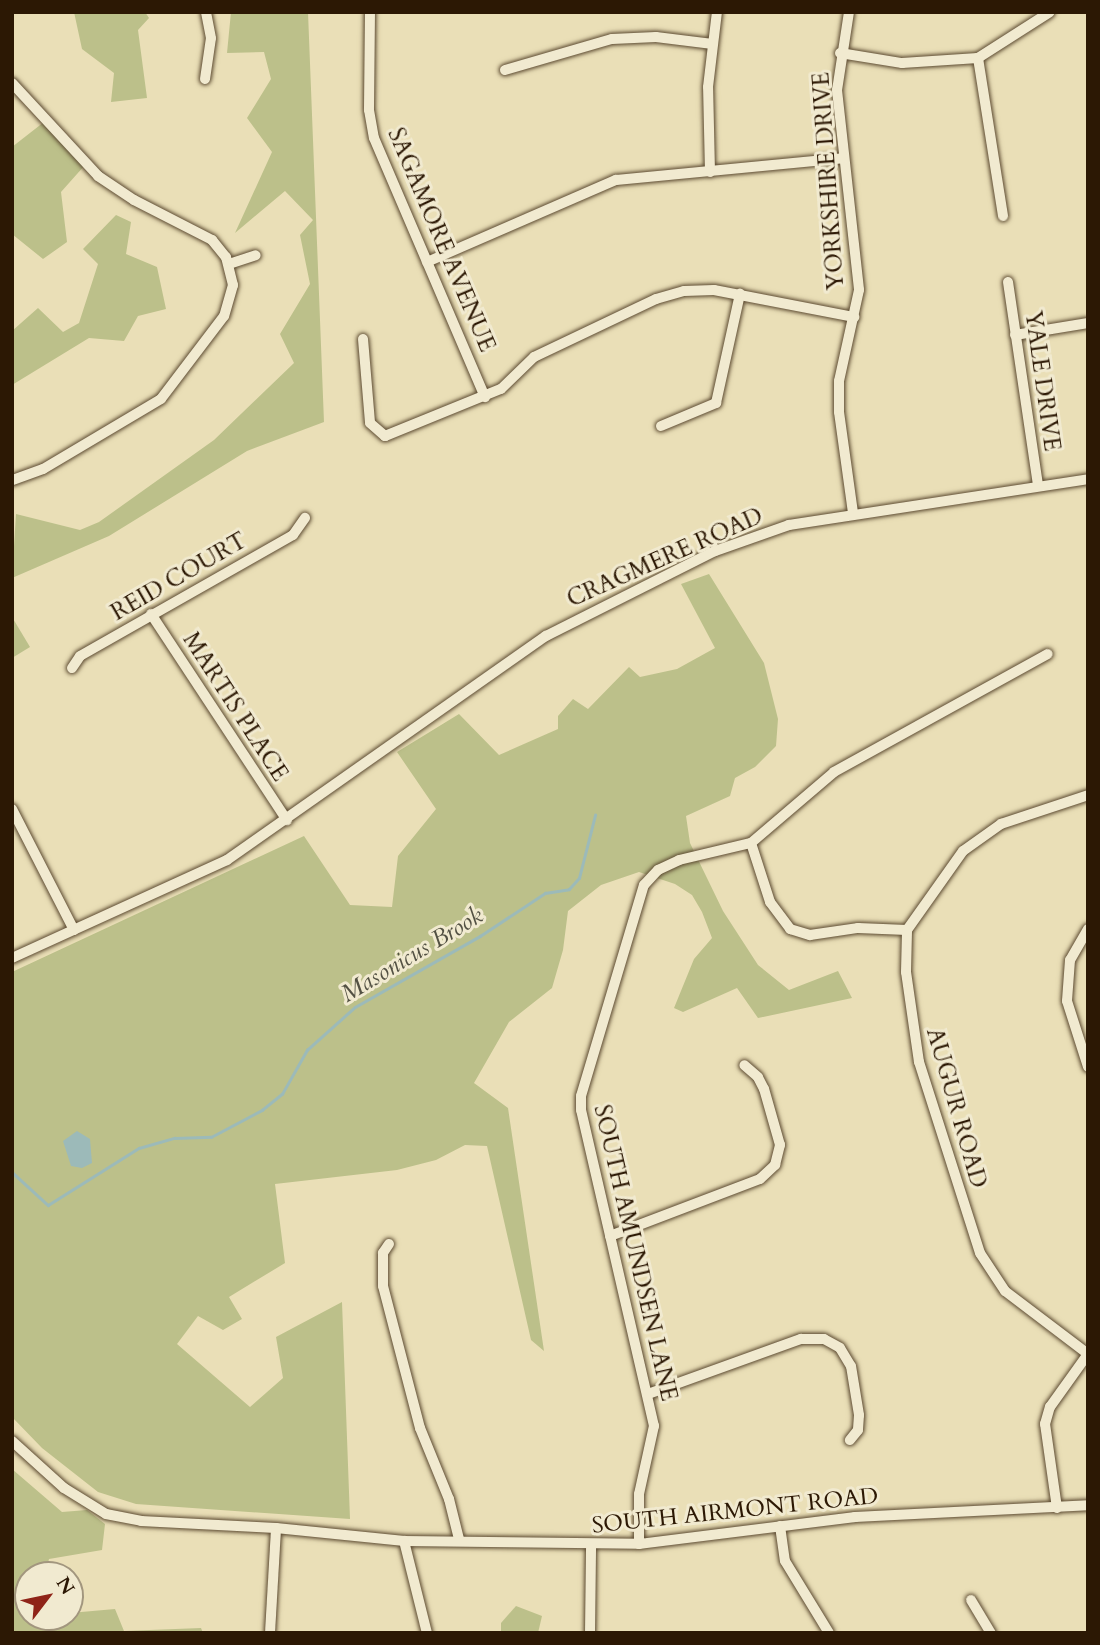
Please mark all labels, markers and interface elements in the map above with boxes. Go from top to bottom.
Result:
street label: YORKSHIRE DRIVE [808,71,850,291]
street label: SAGAMORE AVENUE [381,124,501,356]
street label: YALE DRIVE [1018,309,1066,453]
street label: CRAGMERE ROAD [563,502,767,614]
street label: REID COURT [106,527,252,627]
street label: MARTIS PLACE [177,627,293,787]
water label: Masonicus Brook [336,901,488,1009]
street label: AUGUR ROAD [920,1025,992,1191]
street label: SOUTH AMUNDSEN LANE [587,1102,683,1404]
street label: SOUTH AIRMONT ROAD [591,1482,879,1540]
north arrow [14,1561,84,1631]
text: N [50,1572,81,1600]

